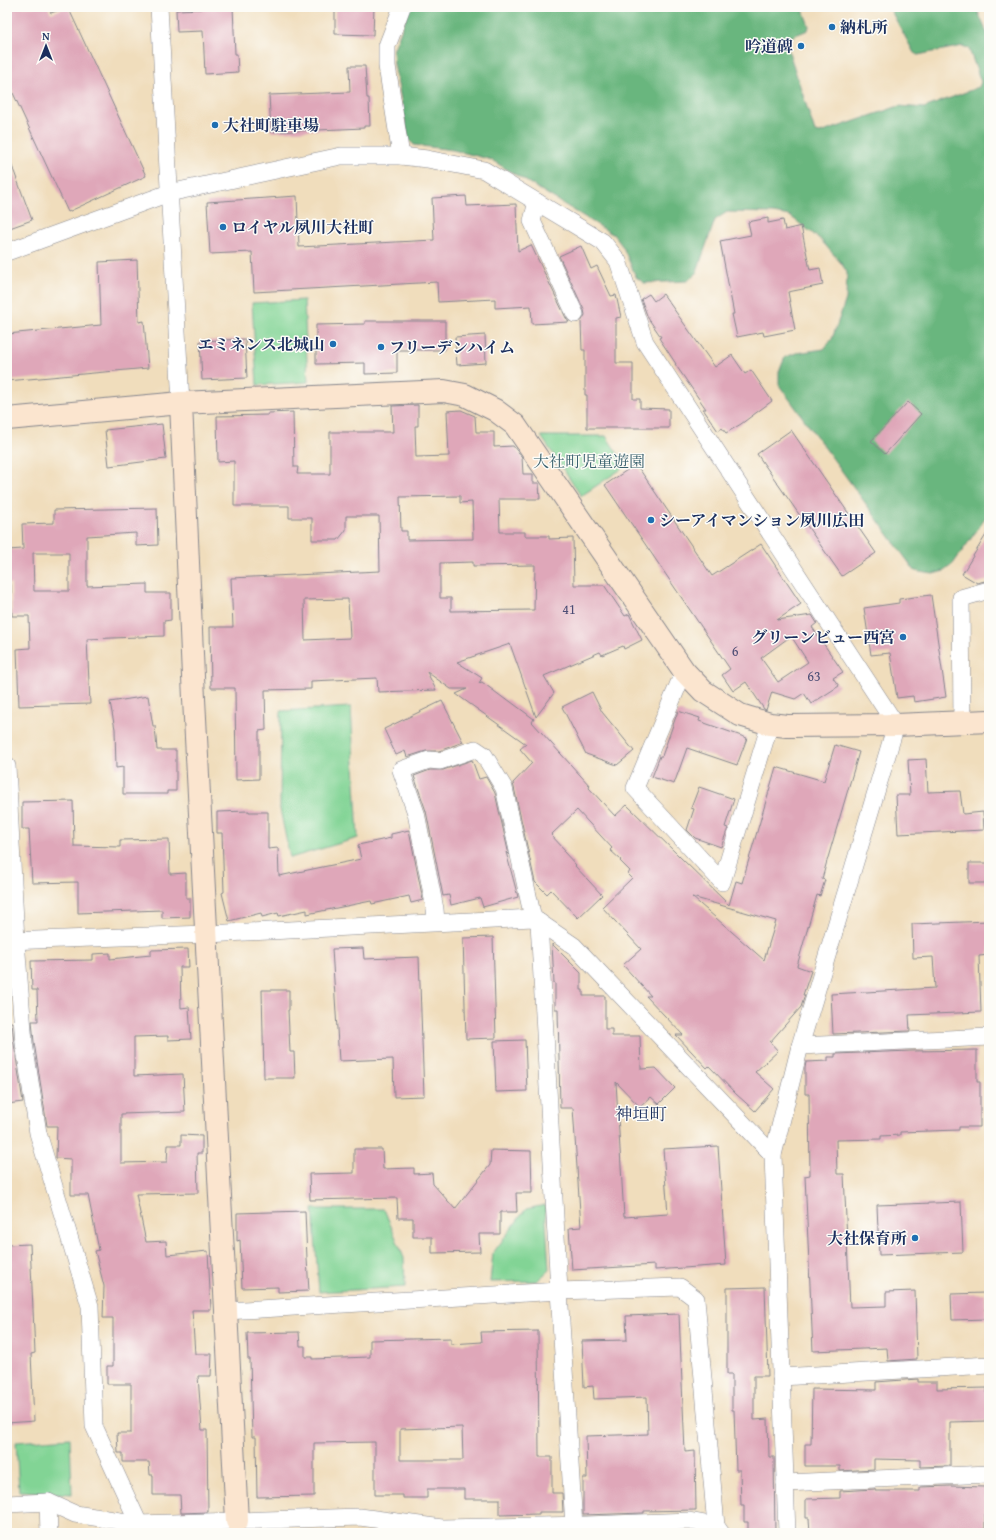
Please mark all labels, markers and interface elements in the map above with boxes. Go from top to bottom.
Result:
place label: 納札所 [840,15,888,39]
marker: 納札所 [827,22,837,32]
north arrow [26,26,66,66]
text: N [42,28,50,44]
place label: 吟道碑 [745,34,793,58]
marker: 吟道碑 [796,41,806,51]
place label: 大社町駐車場 [223,113,319,137]
marker: 大社町駐車場 [210,120,220,130]
place label: ロイヤル夙川大社町 [231,215,374,239]
marker: ロイヤル夙川大社町 [218,222,228,232]
place label: エミネンス北城山 [197,332,325,356]
place label: フリーデンハイム [389,335,515,359]
marker: エミネンス北城山 [328,339,338,349]
marker: フリーデンハイム [376,342,386,352]
park label: 大社町児童遊園 [533,449,645,473]
place label: シーアイマンション夙川広田 [659,508,864,532]
marker: シーアイマンション夙川広田 [646,515,656,525]
house number: 41 [562,599,576,619]
place label: グリーンビュー西宮 [751,625,895,649]
marker: グリーンビュー西宮 [898,632,908,642]
house number: 6 [732,641,739,661]
house number: 63 [807,666,821,686]
district label: 神垣町 [616,1101,667,1126]
place label: 大社保育所 [827,1226,907,1250]
marker: 大社保育所 [910,1233,920,1243]

